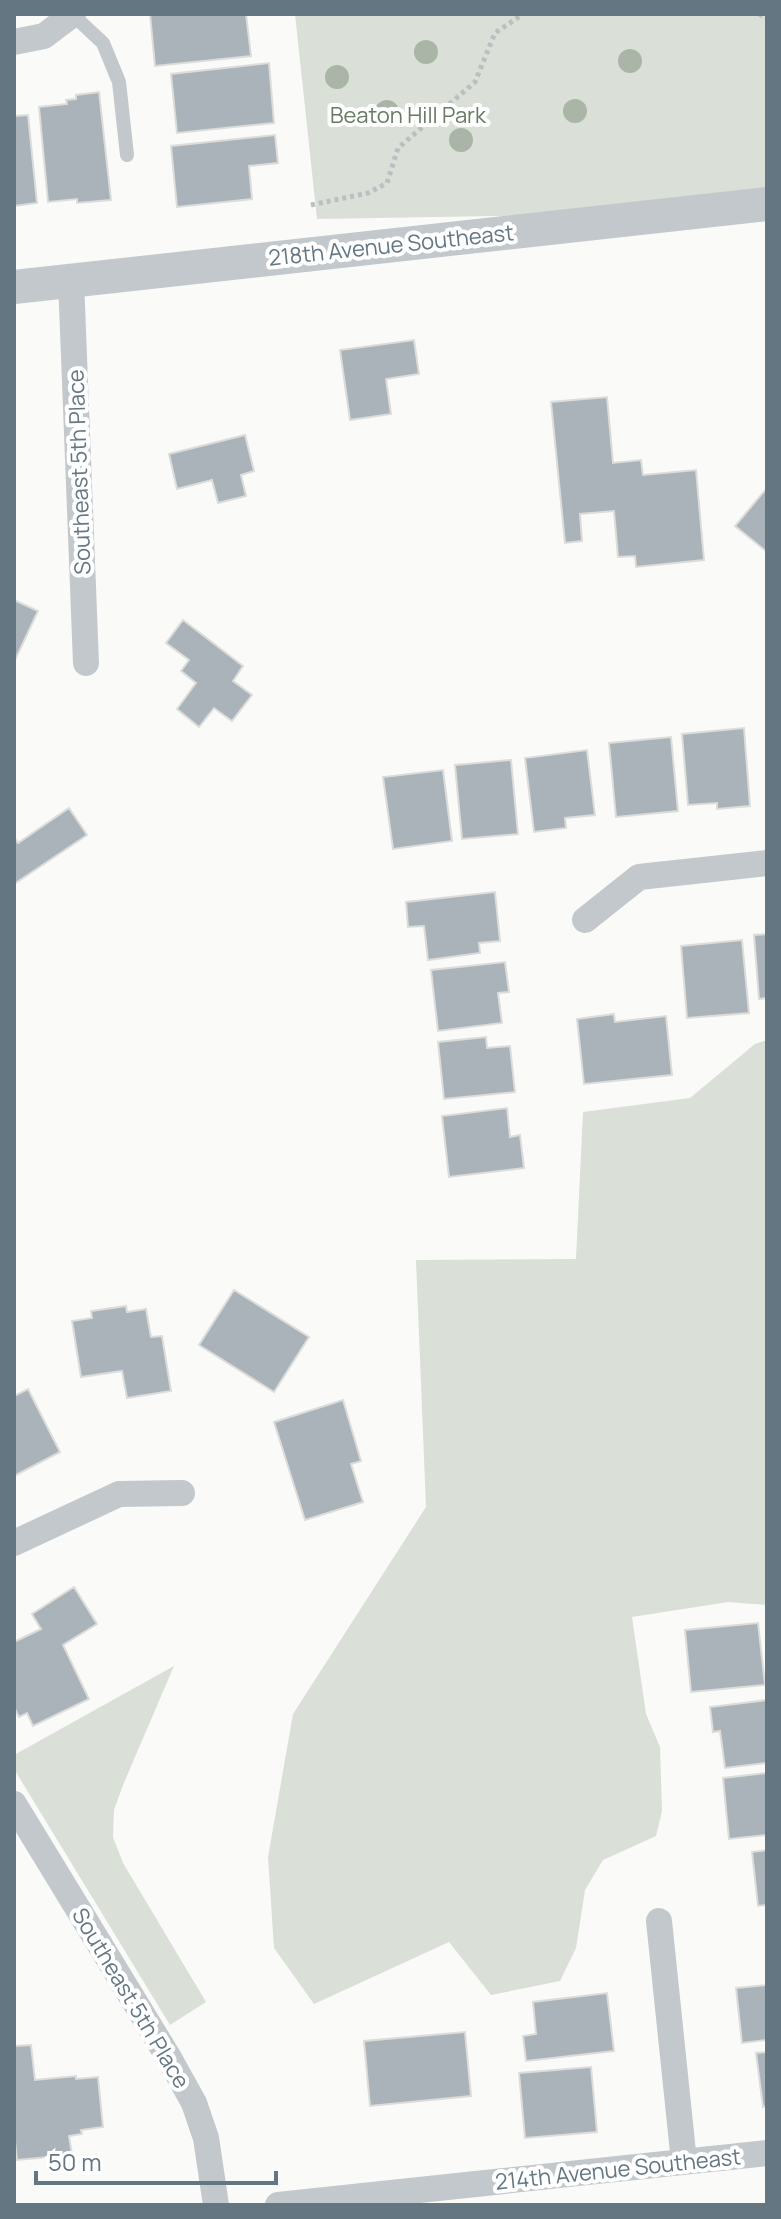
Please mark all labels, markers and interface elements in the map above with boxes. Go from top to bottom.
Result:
park label: Beaton Hill Park [330,100,487,130]
street label: 218th Avenue Southeast [267,217,515,273]
street label: Southeast 5th Place [60,369,98,575]
street label: Southeast 5th Place [65,1902,197,2094]
scale bar [36,2135,276,2185]
street label: 214th Avenue Southeast [494,2141,742,2197]
text: 50 m [48,2145,102,2178]

